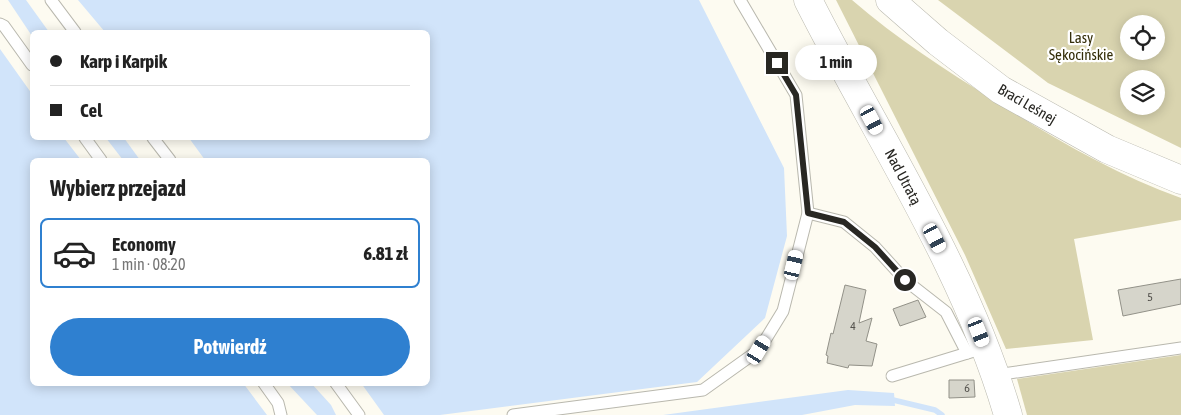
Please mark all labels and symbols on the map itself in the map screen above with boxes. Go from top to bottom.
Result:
park label: Lasy Sękocińskie [1049,29,1113,63]
callout: 1 min [794,46,877,80]
route end [766,52,788,74]
street label: Braci Leśnej [995,80,1060,127]
car [858,103,885,137]
street label: Nad Utratą [882,146,925,208]
car [921,221,948,255]
car [783,249,804,281]
route start [894,269,916,291]
house number: 5 [1147,290,1153,304]
car [966,315,991,349]
house number: 4 [850,319,856,333]
car [744,333,773,367]
house number: 6 [964,381,970,395]

